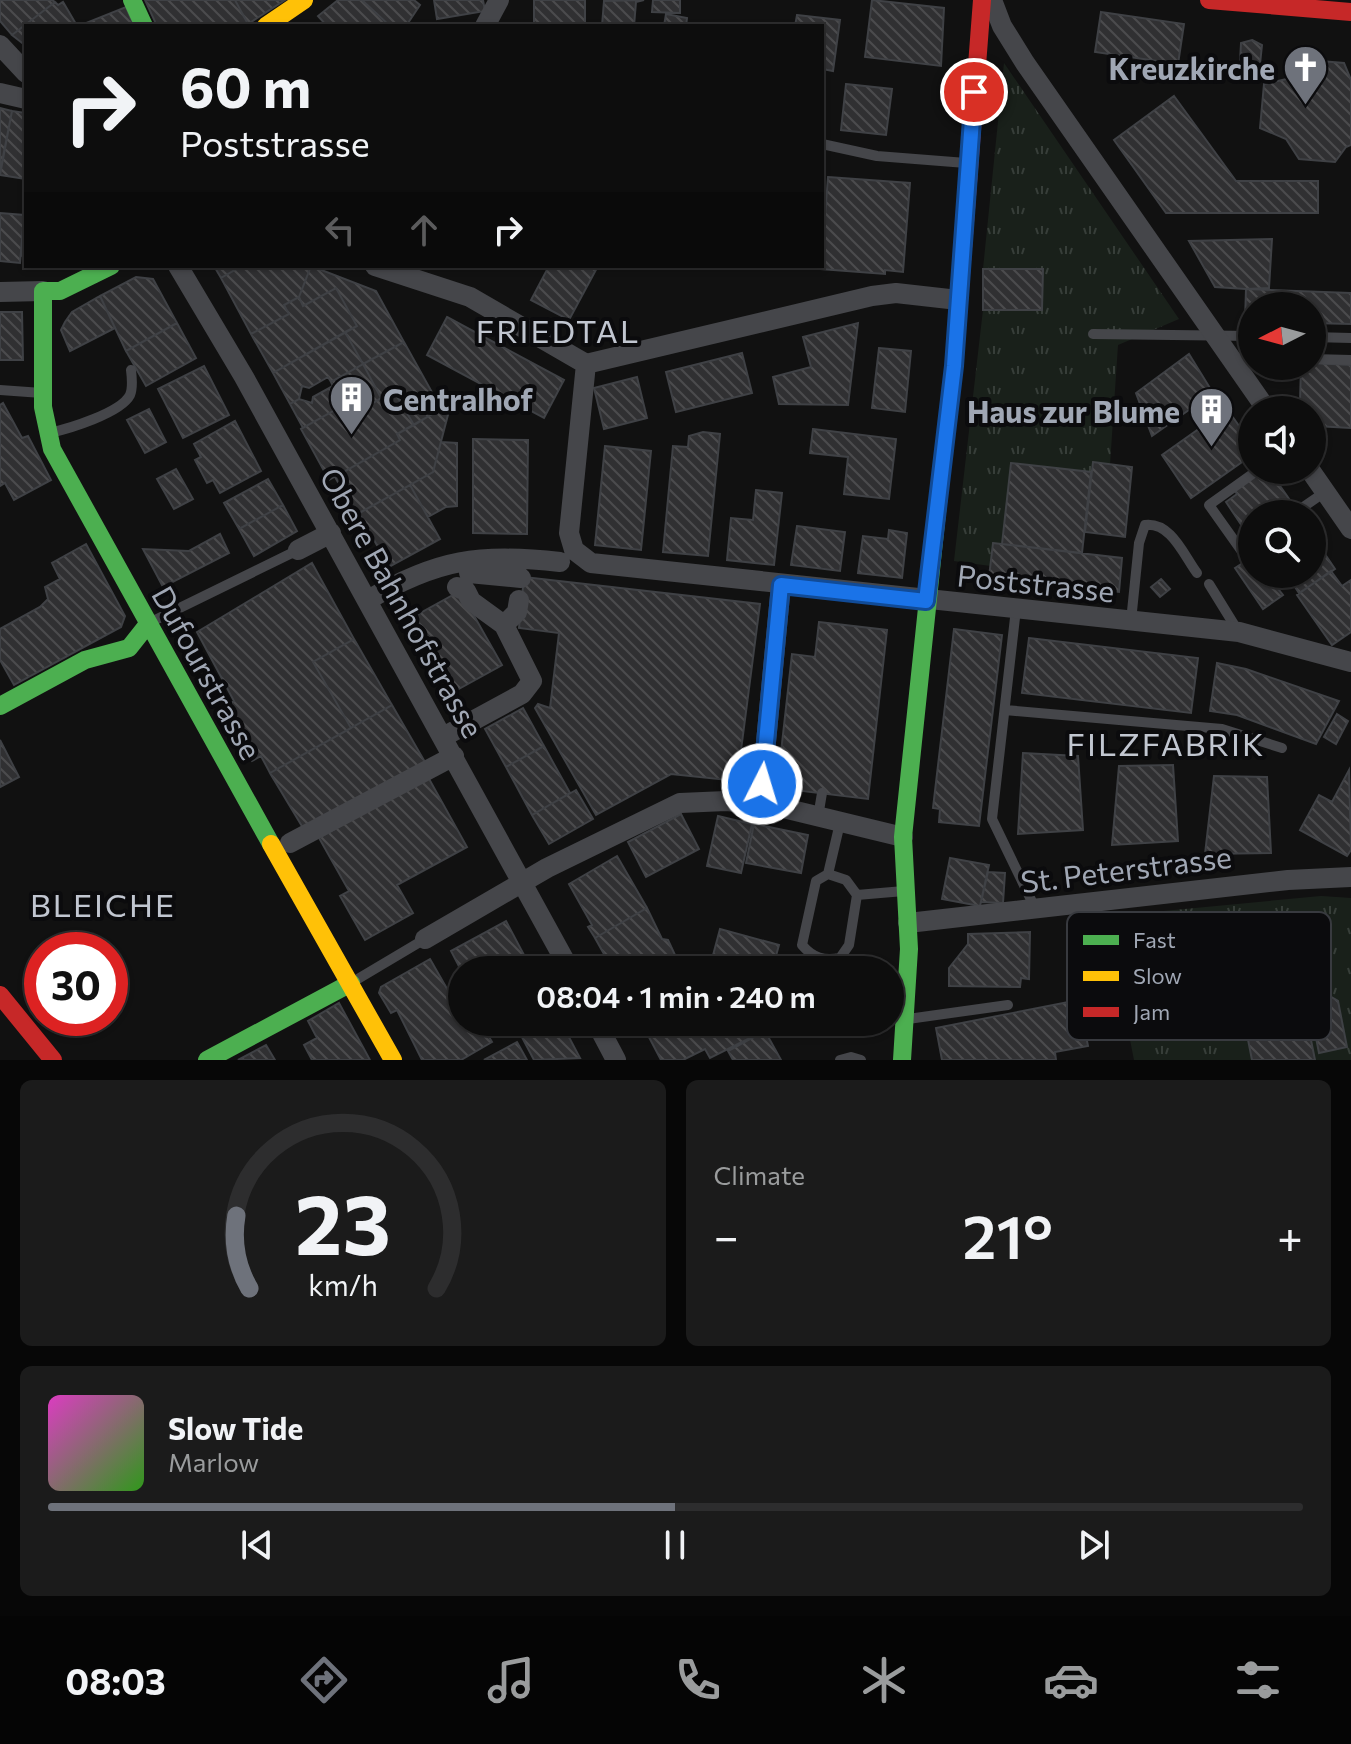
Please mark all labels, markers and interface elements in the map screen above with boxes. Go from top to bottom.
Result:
church icon: Kreuzkirche [1282,43,1330,106]
place label: Kreuzkirche [1108,49,1275,86]
text: 60 m [180,51,311,120]
icon: right [48,56,152,160]
pin [940,58,1008,126]
icon: arrive [952,70,996,114]
text: Poststrasse [180,120,370,164]
icon: left [318,208,362,252]
icon: ahead [402,208,446,252]
icon: right [486,208,530,252]
north arrow [1238,292,1326,380]
map controls [1238,292,1326,588]
district label: FRIEDTAL [476,310,640,350]
building icon: Centralhof [328,374,376,437]
place label: Centralhof [383,380,534,417]
building icon: Haus zur Blume [1187,386,1235,449]
place label: Haus zur Blume [967,392,1180,429]
button: sound [1238,396,1326,484]
street label: Obere Bahnhofstrasse [313,460,493,744]
button: search [1238,500,1326,588]
street label: Poststrasse [955,555,1117,609]
street label: Dufourstrasse [145,579,271,765]
district label: FILZFABRIK [1067,723,1265,763]
position arrow [720,742,804,826]
street label: St. Peterstrasse [1019,837,1233,899]
district label: BLEICHE [30,884,176,924]
legend [1067,912,1331,1040]
text: Fast [1133,926,1176,953]
speed limit sign: 30 [24,932,128,1036]
text: Slow [1133,962,1182,989]
text: 08:04 · 1 min · 240 m [536,977,816,1014]
text: Jam [1133,998,1170,1025]
text: Climate [714,1159,805,1190]
text: 23 [295,1170,391,1272]
text: 21° [963,1198,1053,1271]
text: − [714,1208,739,1262]
text: + [1277,1208,1303,1262]
text: km/h [308,1267,378,1302]
text: Slow Tide [168,1409,303,1446]
text: Marlow [168,1446,259,1477]
icon: previous [235,1523,279,1567]
icon: pause [653,1523,697,1567]
icon: next [1072,1523,1116,1567]
icon: directions [296,1652,352,1708]
icon: music [483,1652,539,1708]
icon: phone [670,1652,726,1708]
icon: climate [856,1652,912,1708]
icon: car [1043,1652,1099,1708]
icon: filters [1230,1652,1286,1708]
text: 08:03 [65,1658,166,1702]

